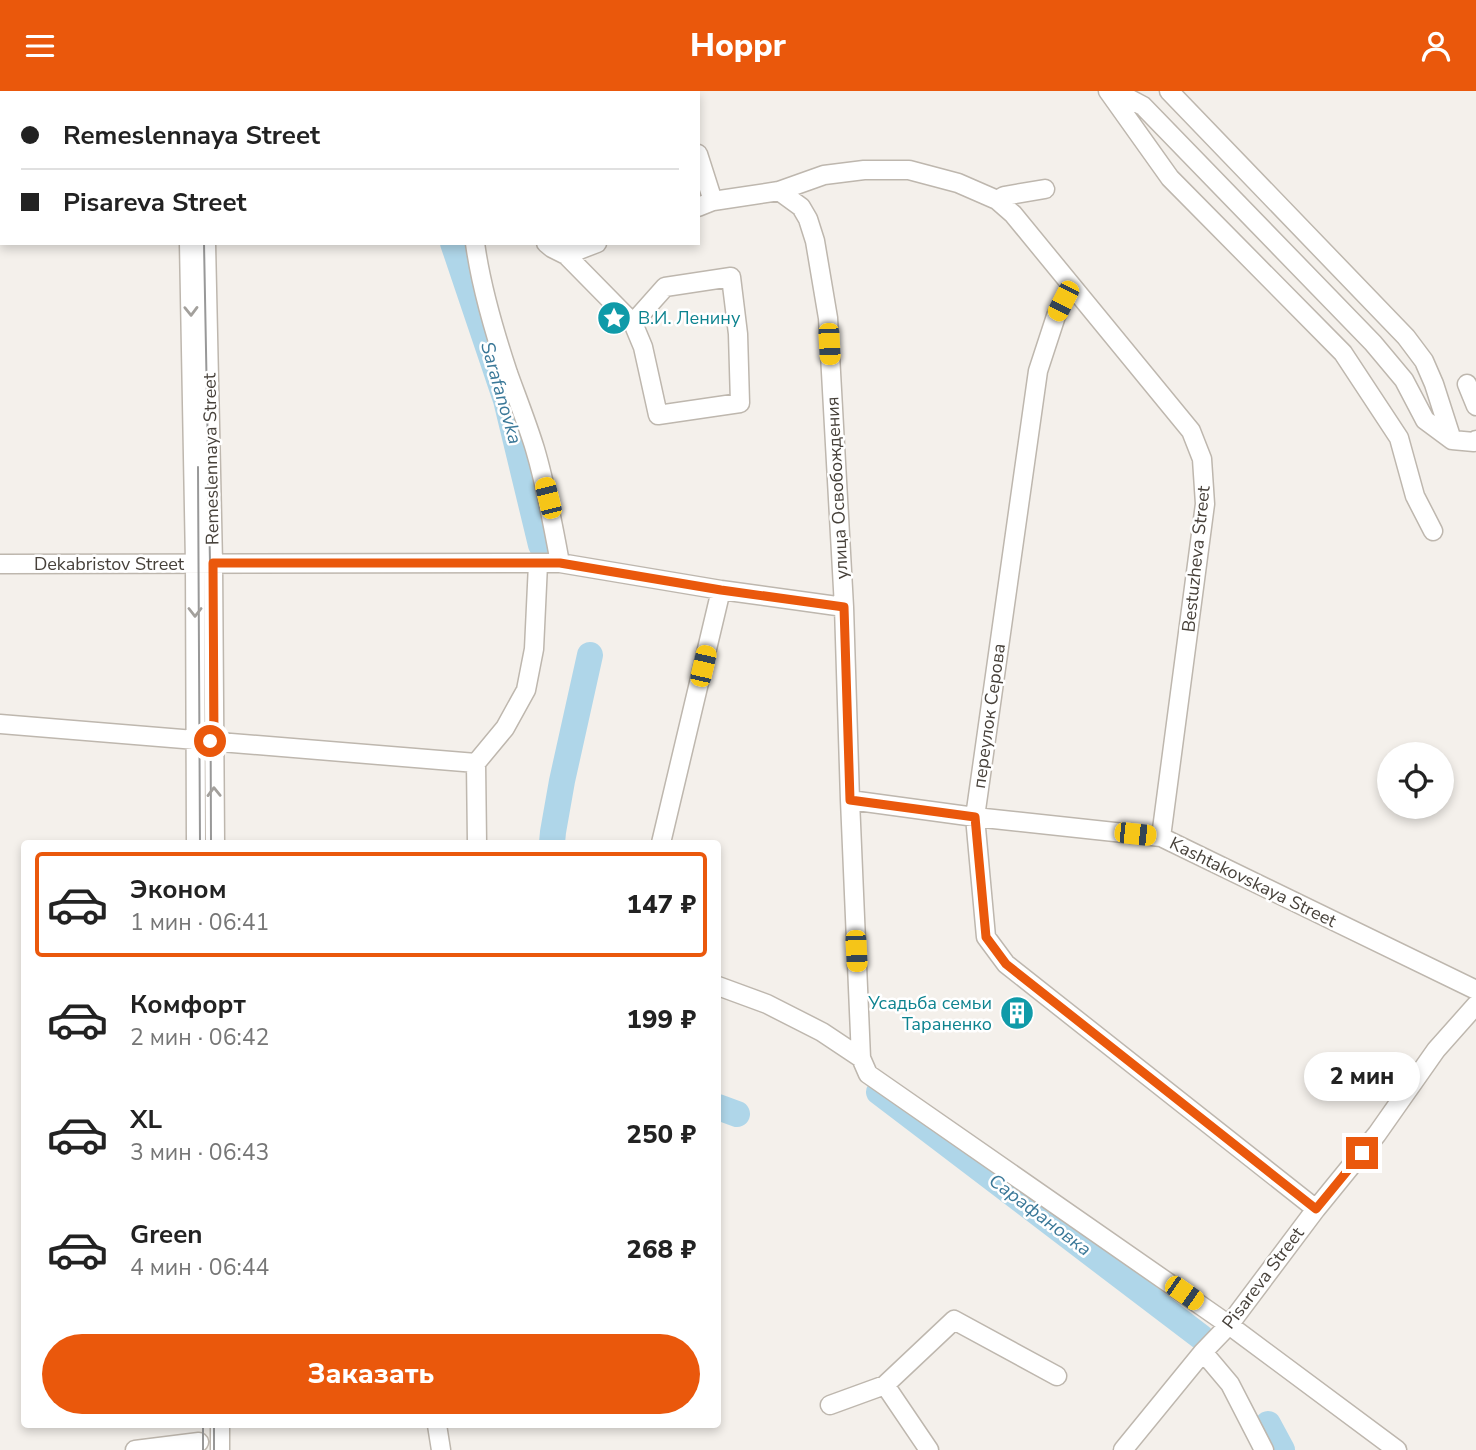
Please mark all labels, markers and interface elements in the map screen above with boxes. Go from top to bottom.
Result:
text: Hoppr [690,24,786,67]
icon: menu [21,27,59,65]
icon: person [1417,27,1455,65]
text: Remeslennaya Street [63,118,320,153]
text: Pisareva Street [63,185,246,220]
car [1045,278,1082,324]
place icon: В.И. Ленину [595,299,633,337]
one-way arrow [183,306,198,317]
place label: В.И. Ленину [638,306,741,330]
car [818,322,841,366]
water label: Sarafanovka [474,339,528,447]
street label: Remeslennaya Street [197,372,225,545]
street label: улица Освобождения [820,396,854,580]
car [533,475,564,521]
street label: Bestuzheva Street [1176,484,1216,633]
street label: Dekabristov Street [34,552,185,576]
one-way arrow [187,608,203,618]
street label: переулок Серова [967,642,1011,790]
car [689,643,718,689]
route start [194,725,226,757]
map controls [1377,742,1454,819]
button: locate [1377,742,1454,819]
one-way arrow [206,787,222,797]
car [1114,821,1157,847]
street label: Kashtakovskaya Street [1166,831,1341,933]
text: Эконом [130,872,227,907]
icon: car [46,873,109,936]
text: 147 ₽ [626,887,696,922]
text: 1 мин · 06:41 [130,907,269,938]
car [845,929,868,973]
text: Комфорт [130,987,246,1022]
icon: car [46,988,109,1051]
place label: Усадьба семьи Тараненко [867,991,992,1036]
building icon: Усадьба семьи Тараненко [998,994,1036,1032]
text: 199 ₽ [626,1002,696,1037]
text: 2 мин · 06:42 [130,1022,269,1053]
callout: 2 мин [1304,1051,1420,1101]
text: 2 мин [1330,1061,1394,1092]
text: XL [130,1102,162,1137]
icon: car [46,1103,109,1166]
text: 250 ₽ [626,1117,696,1152]
text: 3 мин · 06:43 [130,1137,269,1168]
route end [1346,1137,1378,1169]
water label: Сарафановка [983,1168,1097,1262]
text: Green [130,1217,203,1252]
icon: car [46,1218,109,1281]
street label: Pisareva Street [1217,1222,1310,1334]
text: 268 ₽ [626,1232,696,1267]
text: 4 мин · 06:44 [130,1252,269,1283]
car [1161,1272,1208,1314]
button: Заказать [42,1334,700,1414]

